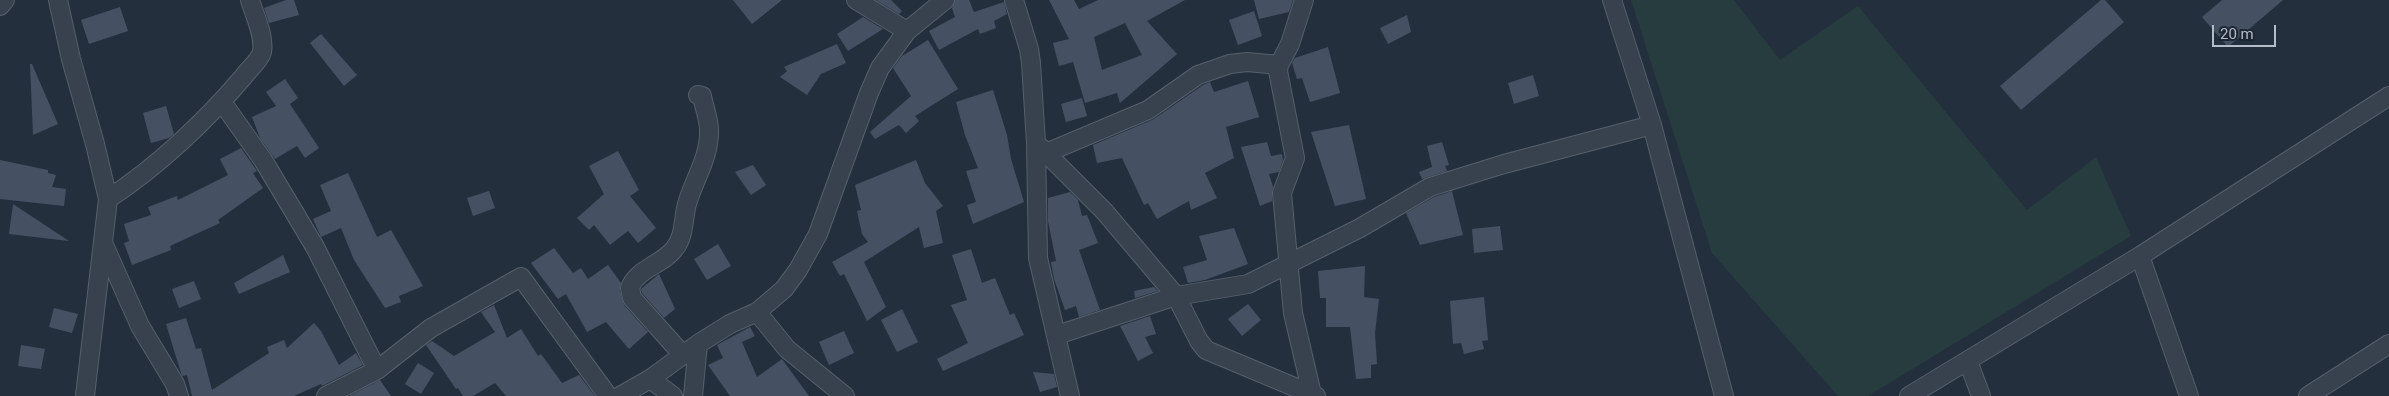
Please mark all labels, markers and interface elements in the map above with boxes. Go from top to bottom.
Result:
scale bar [2214,15,2278,47]
text: 20 m [2220,25,2254,43]

